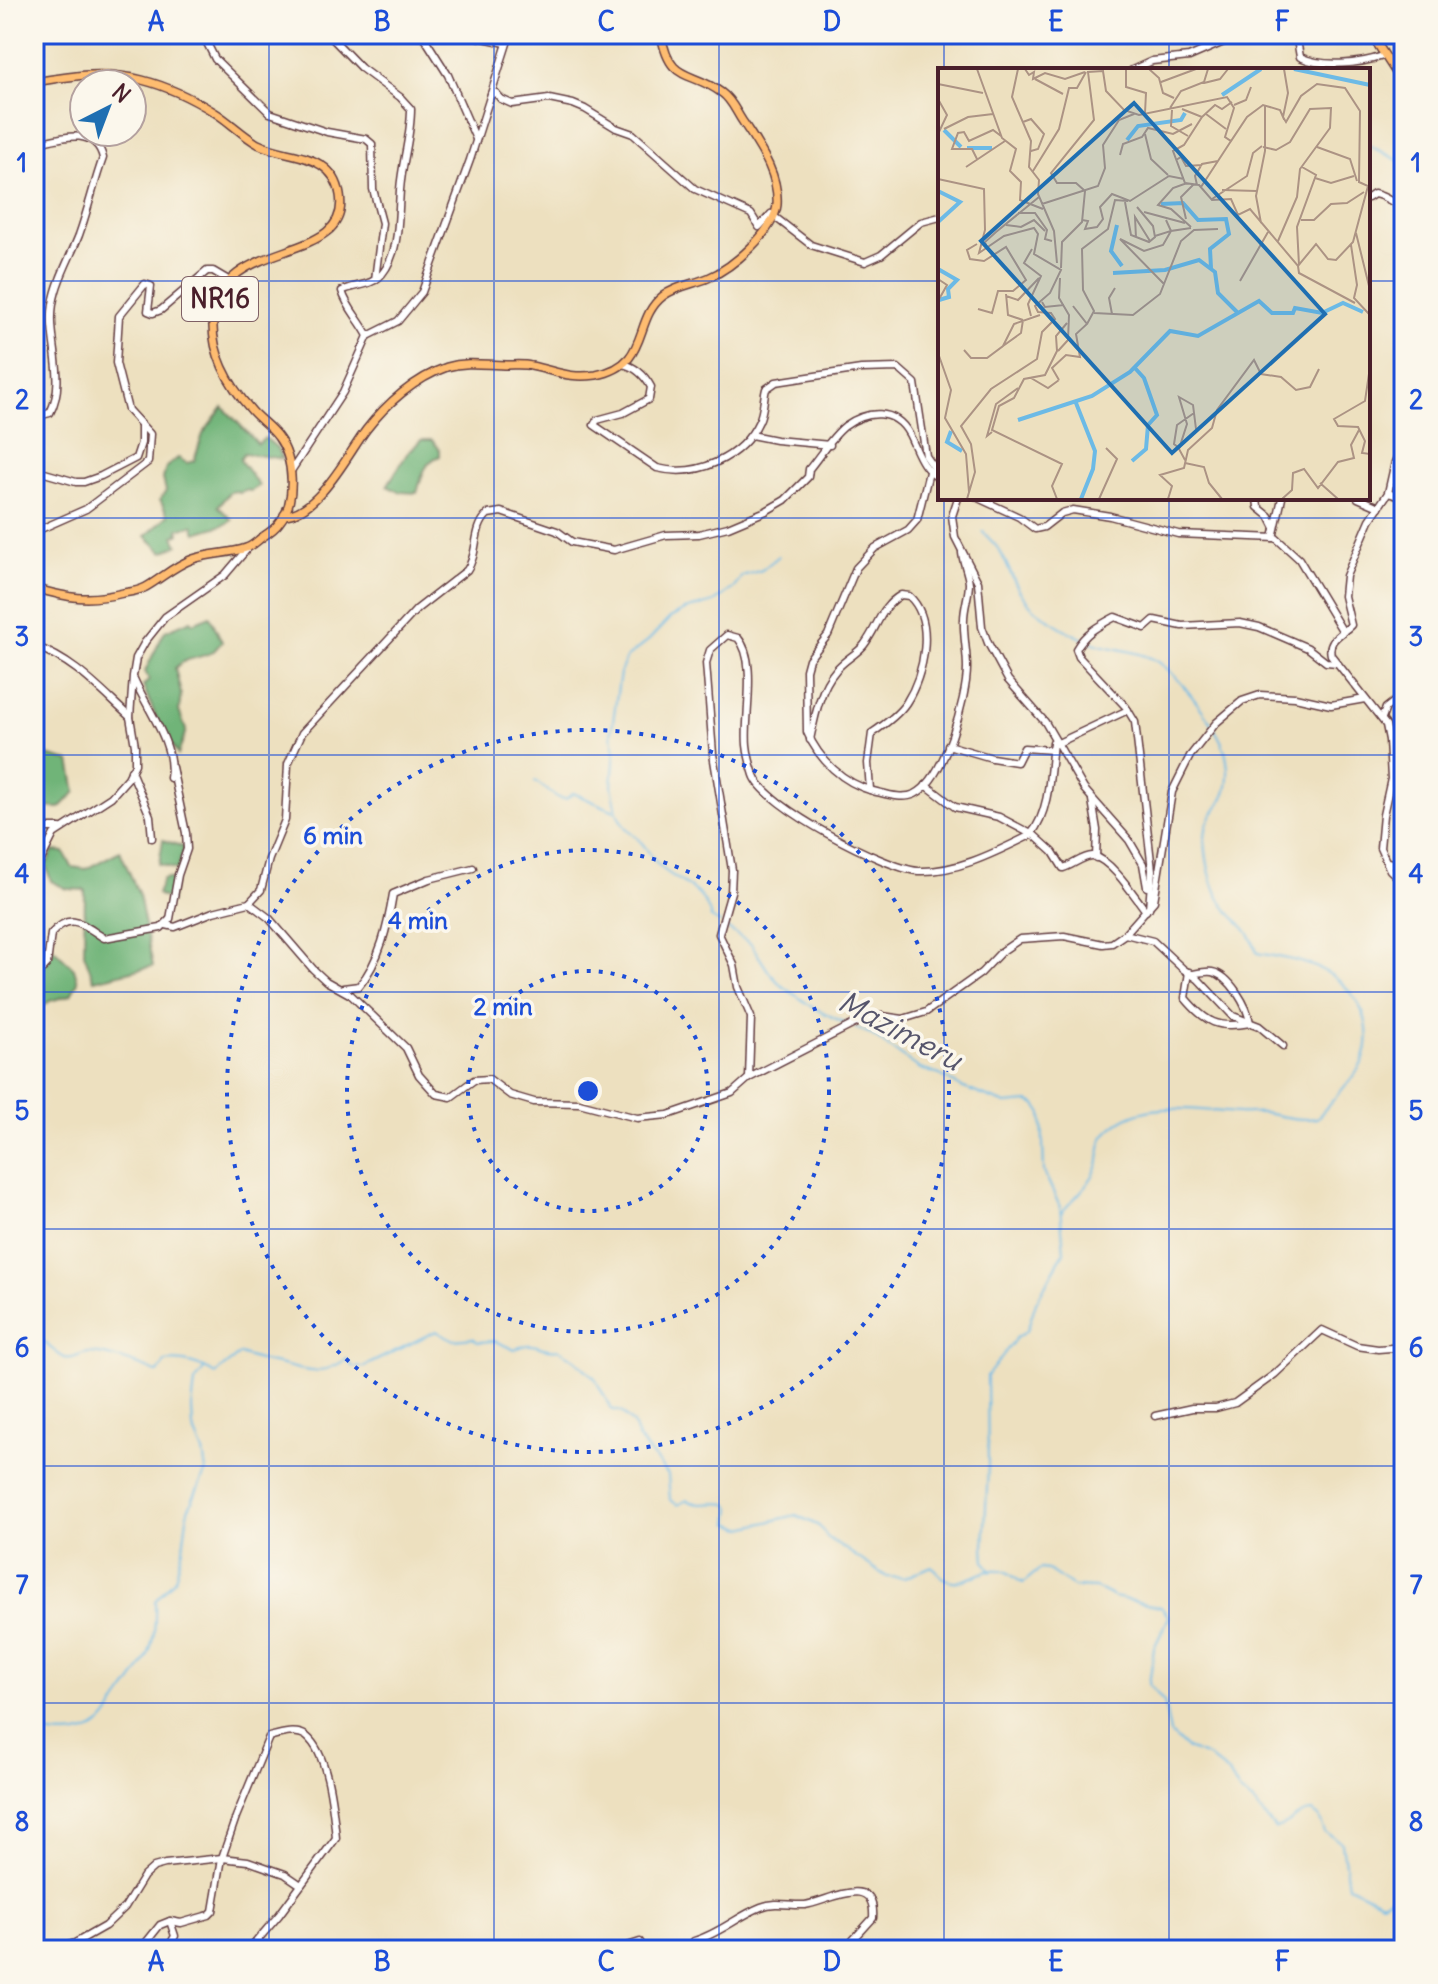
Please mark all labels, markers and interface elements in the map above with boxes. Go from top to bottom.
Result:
text: A [148,5,165,38]
text: B [373,5,391,38]
text: C [597,5,615,38]
text: D [823,5,841,38]
text: E [1048,5,1064,38]
text: F [1275,5,1290,38]
north arrow [68,68,148,148]
inset map [938,68,1370,500]
text: N [106,78,136,109]
text: 1 [17,146,27,179]
text: 1 [1411,146,1421,179]
road number: NR16 [182,277,258,321]
text: 2 [15,383,29,416]
text: 2 [1409,383,1423,416]
text: 3 [15,620,29,653]
text: 3 [1409,620,1423,653]
text: 6 min [303,820,363,850]
text: 4 [14,857,30,890]
text: 4 [1408,857,1424,890]
text: 4 min [388,905,448,935]
water label: Mazimeru [832,982,970,1079]
text: 2 min [473,991,533,1021]
centre of rings [574,1077,602,1105]
text: 5 [15,1094,30,1127]
text: 5 [1409,1094,1424,1127]
text: 6 [14,1331,30,1364]
text: 6 [1408,1331,1424,1364]
text: 7 [16,1568,29,1601]
text: 7 [1410,1568,1423,1601]
text: 8 [15,1805,29,1838]
text: 8 [1409,1805,1423,1838]
text: A [148,1945,165,1978]
text: B [373,1945,391,1978]
text: C [597,1945,615,1978]
text: D [823,1945,841,1978]
text: E [1048,1945,1064,1978]
text: F [1275,1945,1290,1978]

